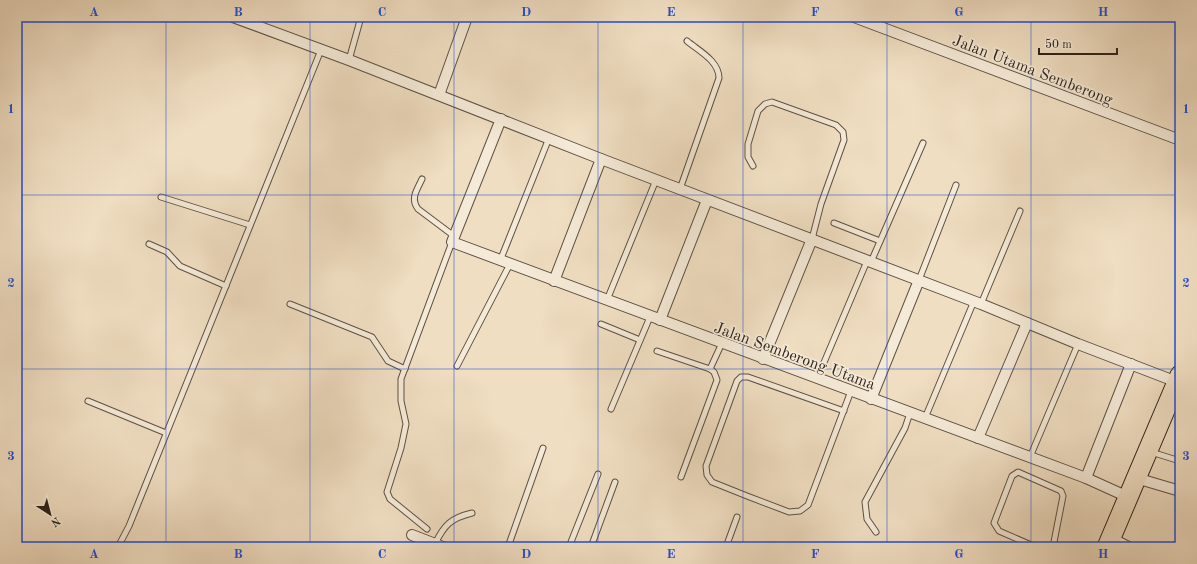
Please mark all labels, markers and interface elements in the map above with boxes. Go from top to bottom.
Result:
text: A [89,6,99,19]
text: B [233,6,243,19]
text: C [378,6,386,19]
text: D [521,6,531,19]
text: E [667,6,676,19]
text: F [811,6,820,19]
text: G [954,6,964,19]
text: H [1098,6,1109,19]
scale bar [1039,30,1117,56]
street label: Jalan Utama Semberong [950,33,1115,109]
text: 50 m [1045,38,1072,51]
text: 1 [7,103,15,116]
text: 1 [1182,103,1190,116]
text: 2 [7,277,15,290]
text: 2 [1182,277,1190,290]
street label: Jalan Semberong Utama [712,320,877,394]
text: 3 [7,450,15,463]
text: 3 [1182,450,1190,463]
north arrow [30,494,70,534]
text: N [48,514,62,528]
text: A [89,548,99,561]
text: B [233,548,243,561]
text: C [378,548,386,561]
text: D [521,548,531,561]
text: E [667,548,676,561]
text: F [811,548,820,561]
text: G [954,548,964,561]
text: H [1098,548,1109,561]

